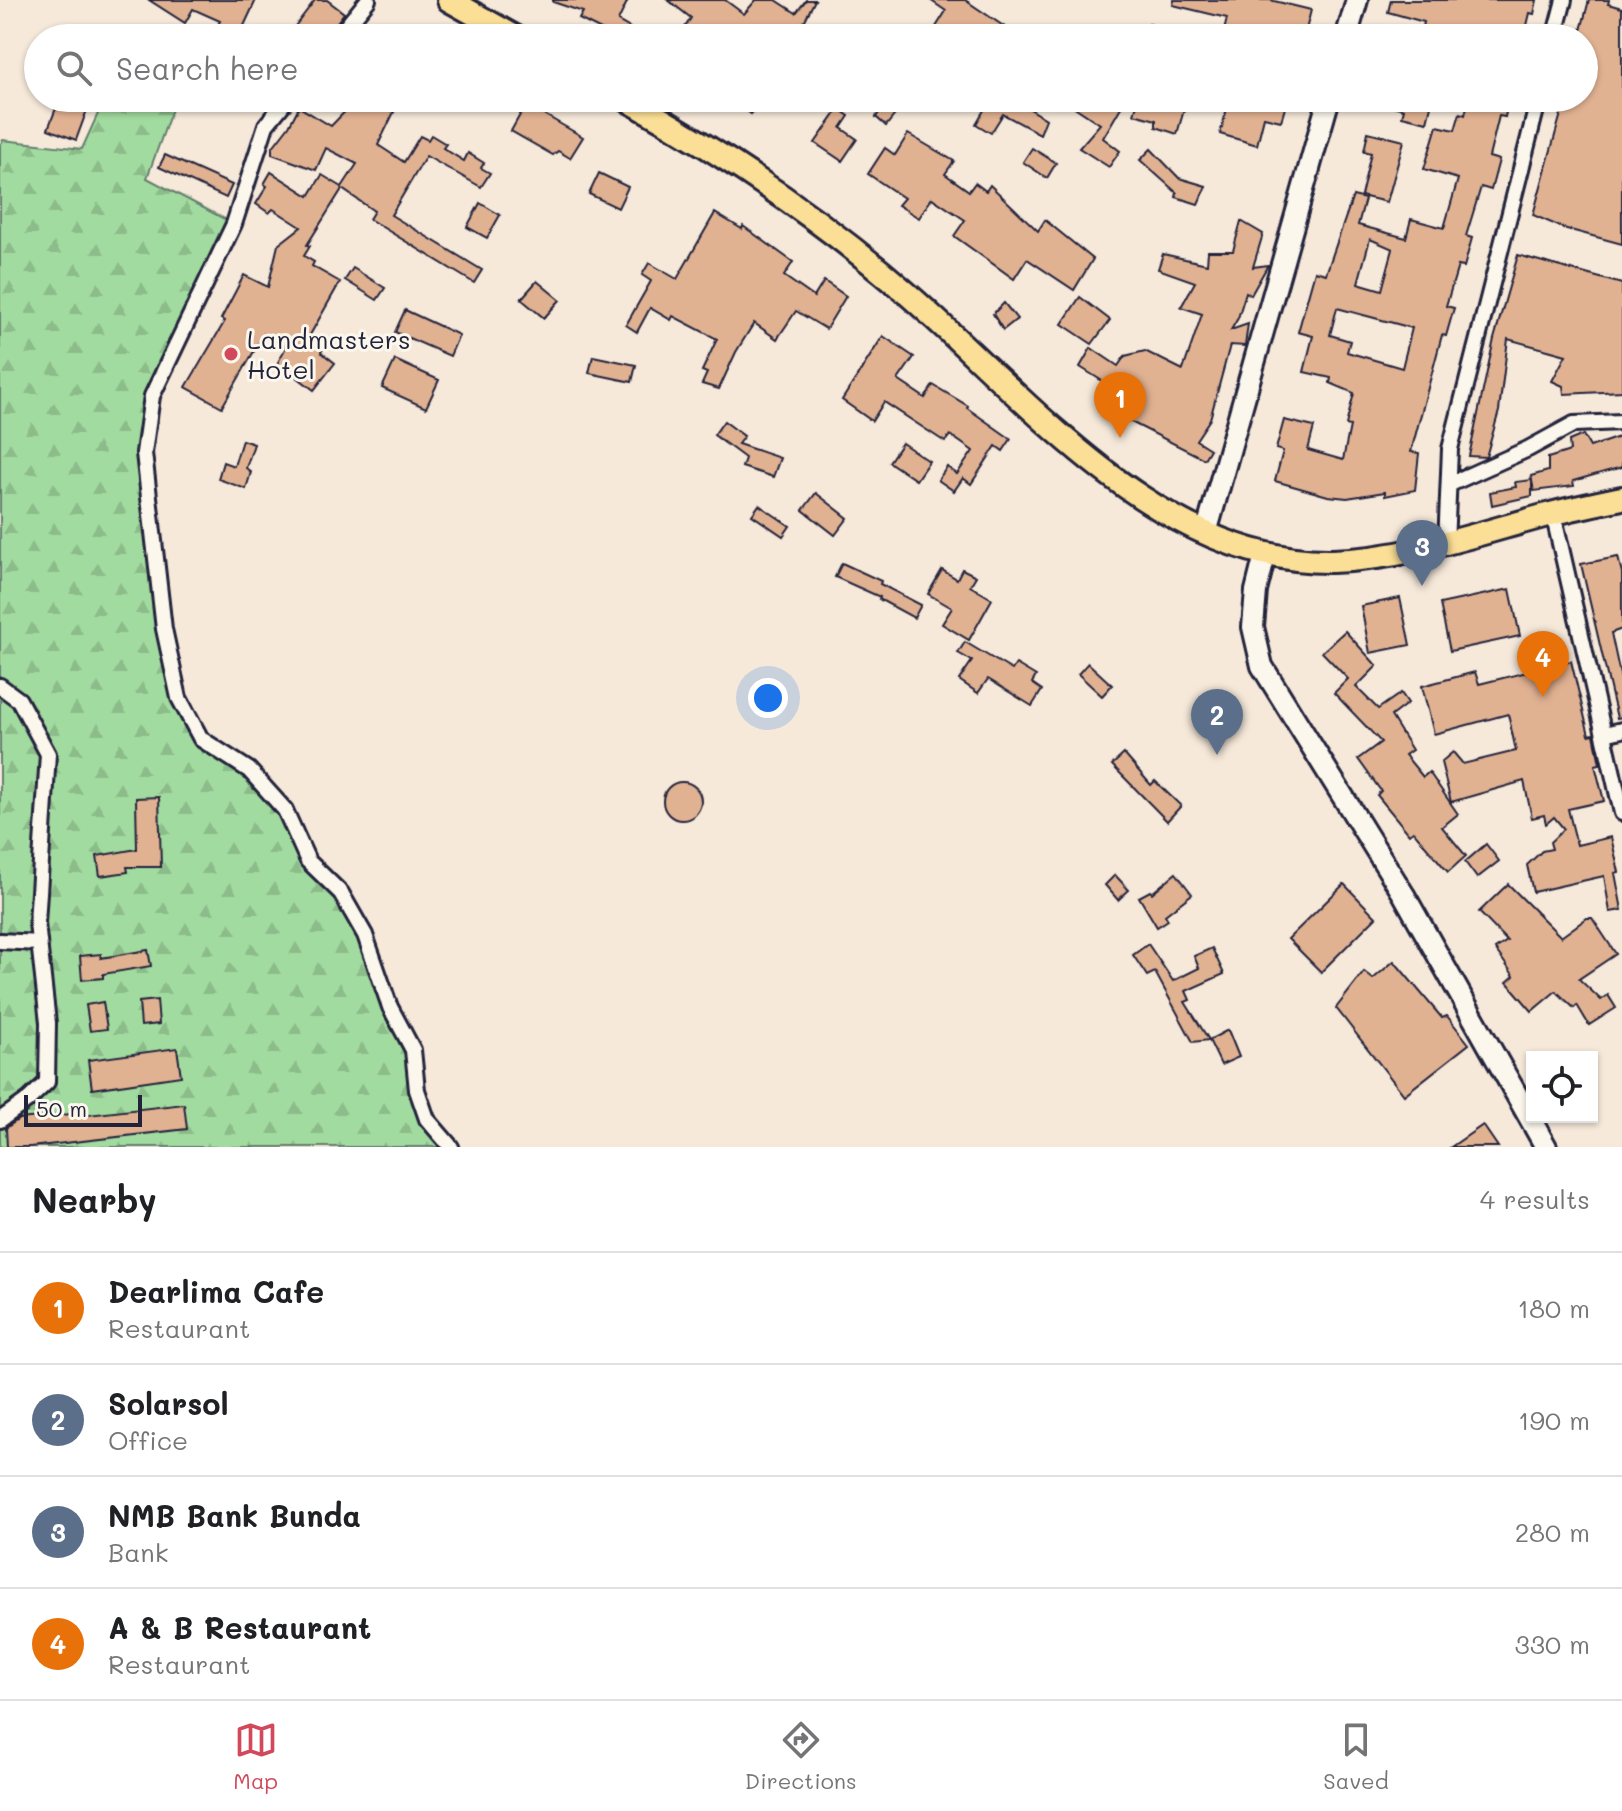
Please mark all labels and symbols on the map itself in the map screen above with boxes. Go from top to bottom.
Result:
place label: Landmasters Hotel [247,322,411,386]
marker: Landmasters Hotel [222,345,240,363]
pin: 1 [1094,372,1146,438]
pin: 3 [1396,520,1448,586]
pin: 4 [1517,631,1569,697]
your location [748,678,788,718]
pin: 2 [1191,689,1243,755]
scale bar [24,1091,142,1127]

